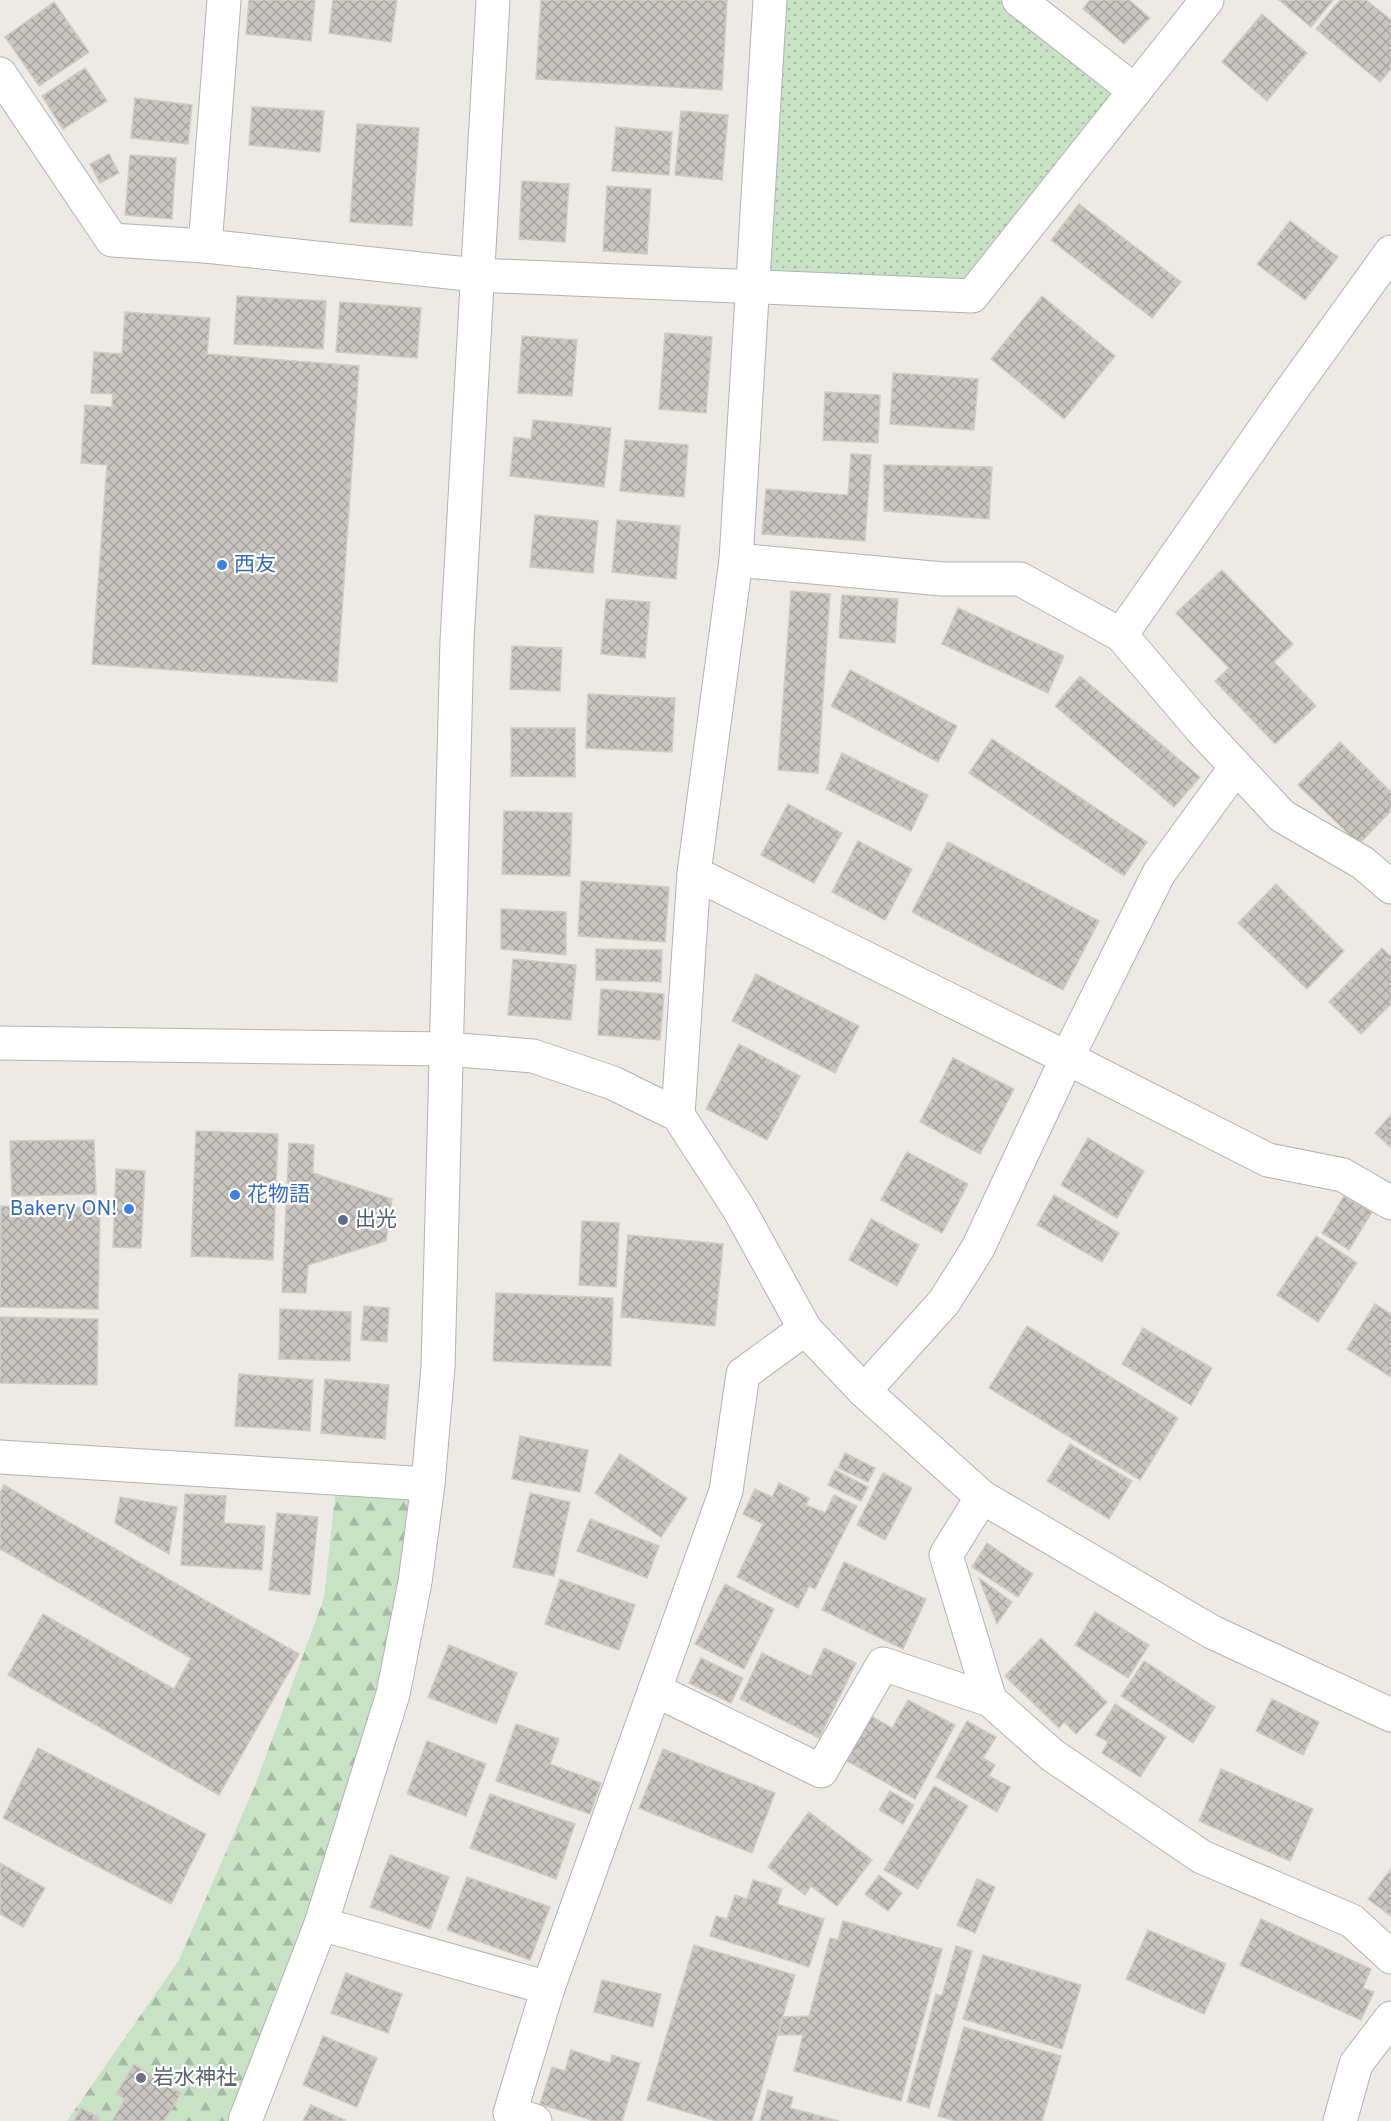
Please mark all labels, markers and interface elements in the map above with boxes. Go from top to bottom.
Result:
place label: 西友 [234,552,276,579]
marker: 西友 [215,558,229,572]
place label: 花物語 [247,1182,310,1209]
marker: 花物語 [228,1188,242,1202]
place label: Bakery ON! [10,1196,117,1223]
marker: Bakery ON! [122,1202,136,1216]
place label: 出光 [355,1207,397,1234]
marker: 出光 [336,1213,350,1227]
place label: 岩水神社 [153,2065,237,2092]
marker: 岩水神社 [134,2071,148,2085]

